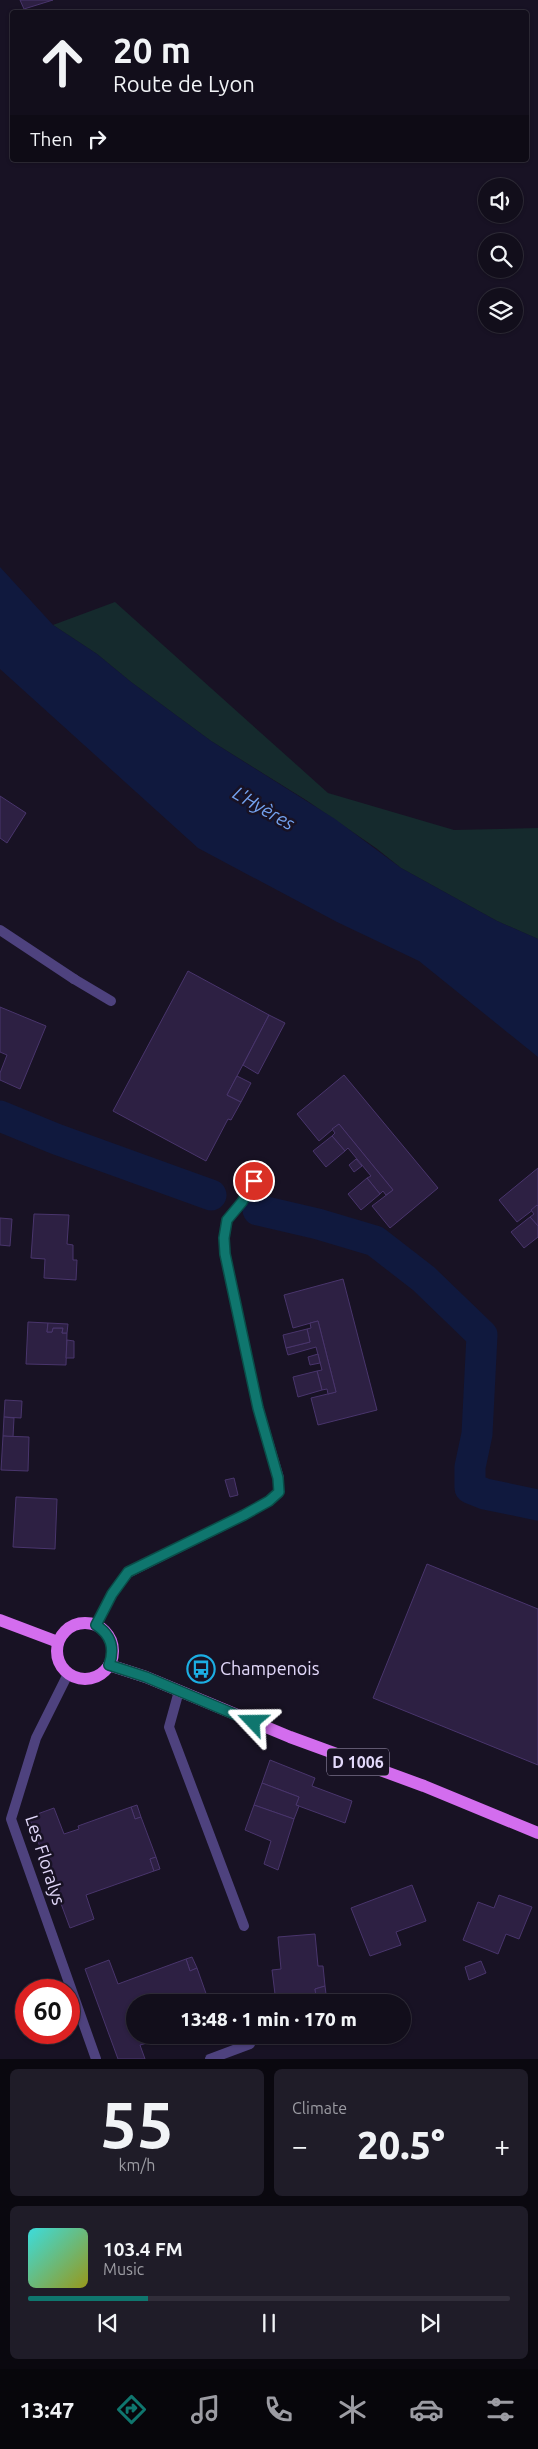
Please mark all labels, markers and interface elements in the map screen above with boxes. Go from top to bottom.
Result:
icon: ahead [30,30,95,95]
text: 20 m [113,30,191,70]
text: Route de Lyon [113,71,255,96]
icon: right [83,125,111,153]
text: Then [30,128,73,150]
map controls [478,178,523,333]
button: sound [478,178,523,223]
button: search [478,233,523,278]
button: layers [478,288,523,333]
water label: L'Hyères [229,782,299,834]
pin [233,1160,275,1202]
icon: arrive [240,1167,268,1195]
bus stop icon: Champenois [186,1654,216,1684]
place label: Champenois [220,1658,320,1678]
position arrow [226,1695,278,1747]
road number: D 1006 [327,1748,389,1775]
street label: Les Floralys [22,1812,70,1907]
speed limit sign: 60 [15,1979,80,2044]
text: 13:48 · 1 min · 170 m [180,2008,357,2030]
text: 55 [100,2087,174,2160]
text: Climate [292,2099,347,2117]
text: 20.5° [357,2124,445,2166]
text: − [292,2130,308,2161]
text: + [494,2130,510,2161]
text: km/h [119,2156,155,2174]
text: 103.4 FM [103,2238,183,2260]
text: Music [103,2260,144,2278]
icon: previous [94,2309,122,2337]
icon: pause [255,2309,283,2337]
icon: next [416,2309,444,2337]
icon: directions [114,2392,149,2427]
icon: music [188,2392,223,2427]
icon: phone [261,2392,296,2427]
icon: climate [335,2392,370,2427]
icon: car [409,2392,444,2427]
icon: filters [483,2392,518,2427]
text: 13:47 [19,2397,75,2422]

